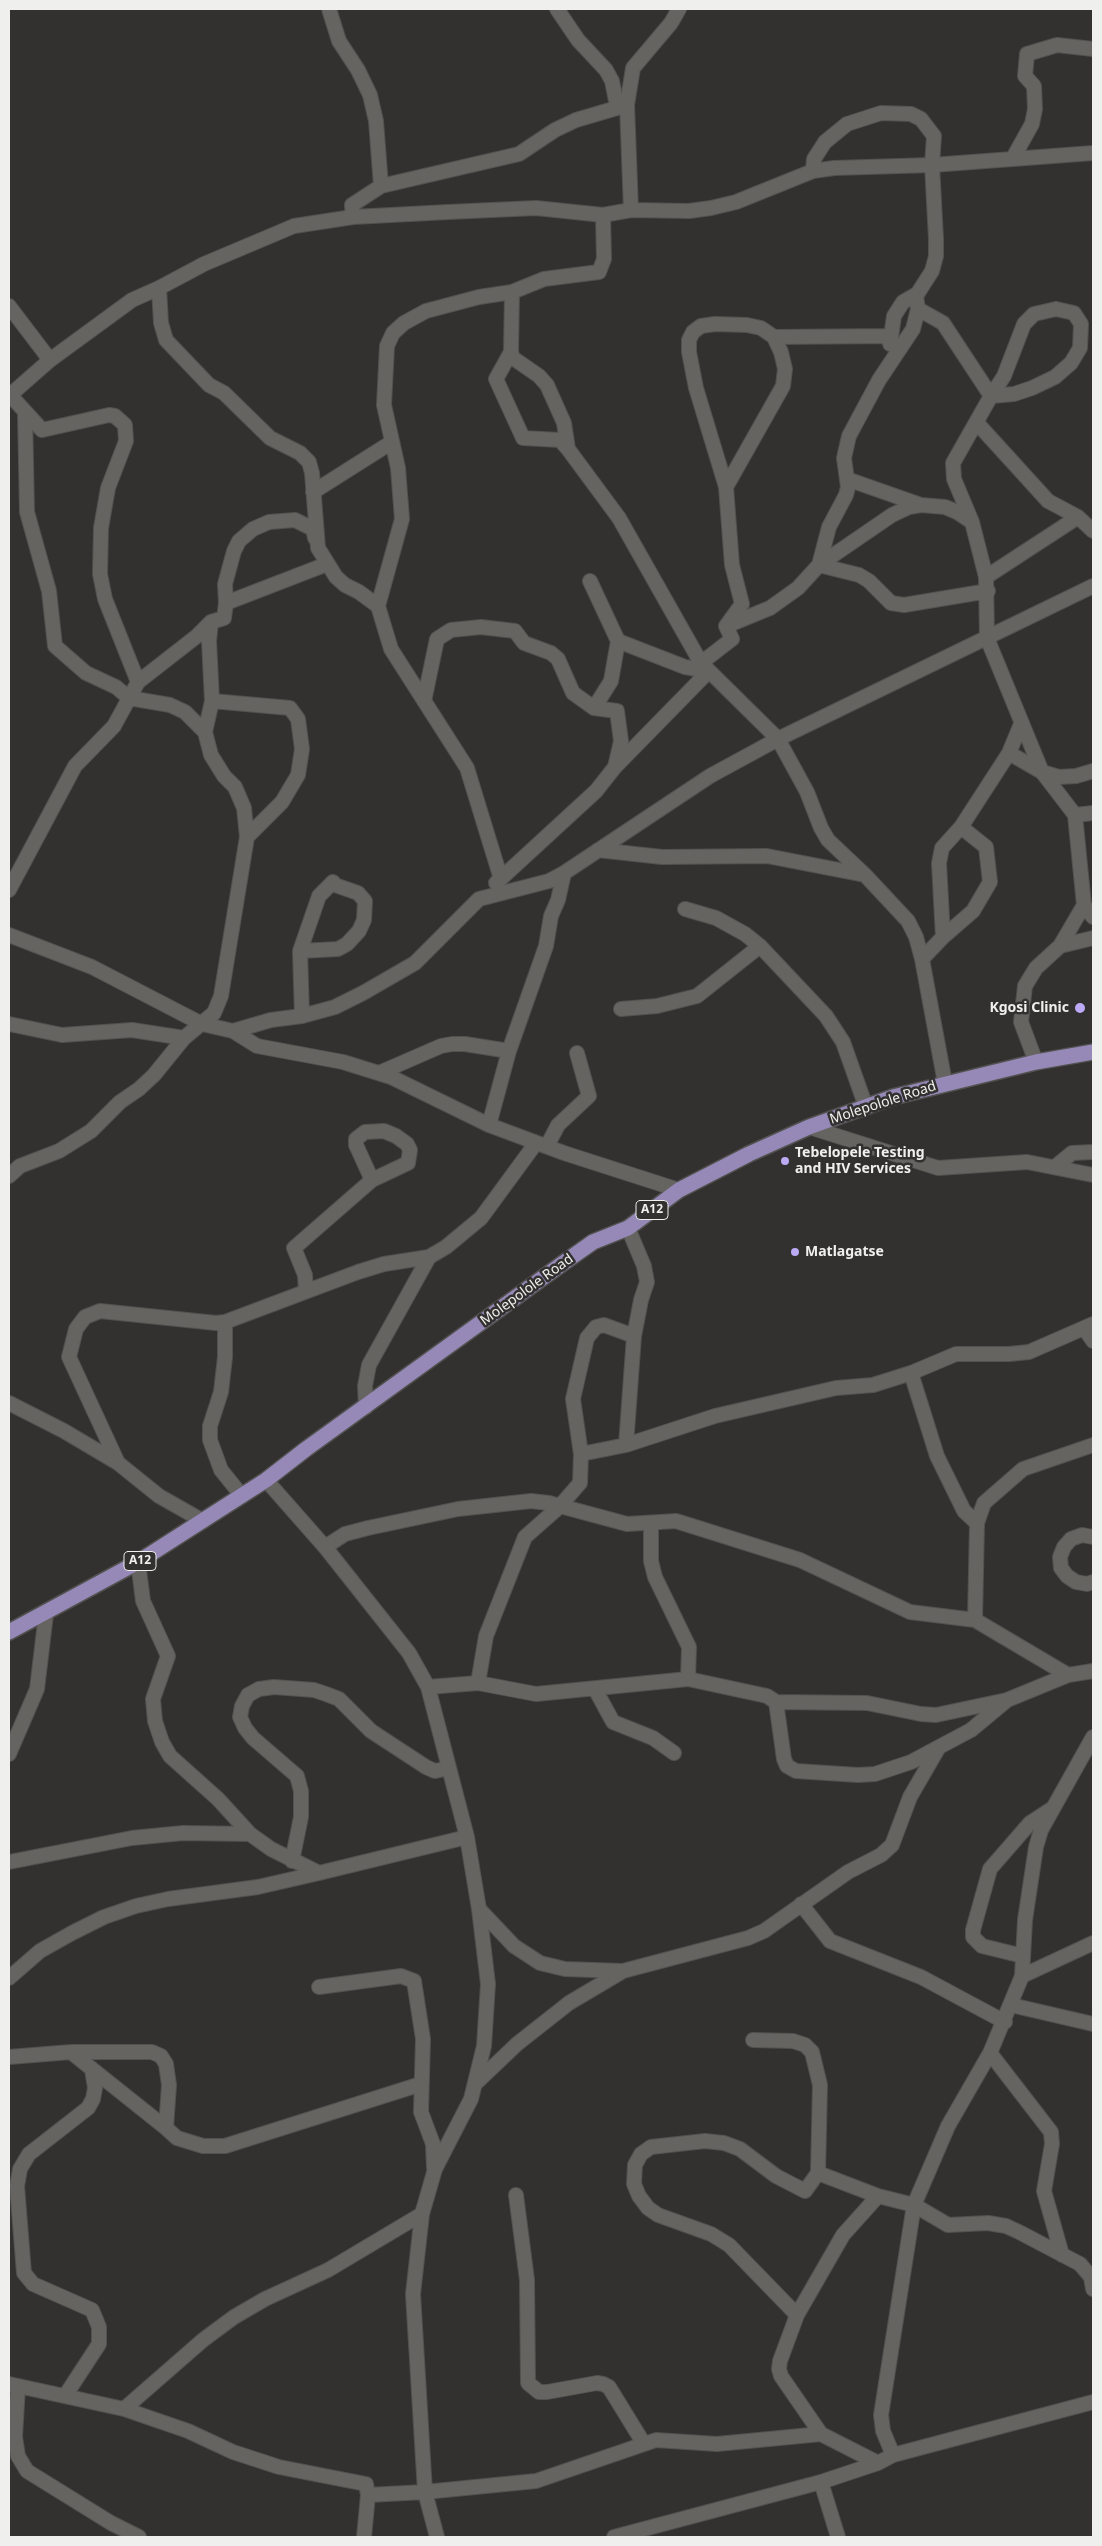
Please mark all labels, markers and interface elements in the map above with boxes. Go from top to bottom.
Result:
place label: Kgosi Clinic [989,1000,1069,1016]
marker: Kgosi Clinic [1073,1001,1087,1015]
street label: Molepolole Road [828,1078,938,1128]
place label: Tebelopele Testing and HIV Services [795,1145,925,1178]
marker: Tebelopele Testing and HIV Services [779,1155,791,1167]
road number: A12 [636,1200,668,1220]
place label: Matlagatse [805,1244,884,1260]
marker: Matlagatse [789,1246,801,1258]
street label: Molepolole Road [477,1251,577,1329]
road number: A12 [124,1552,156,1570]

